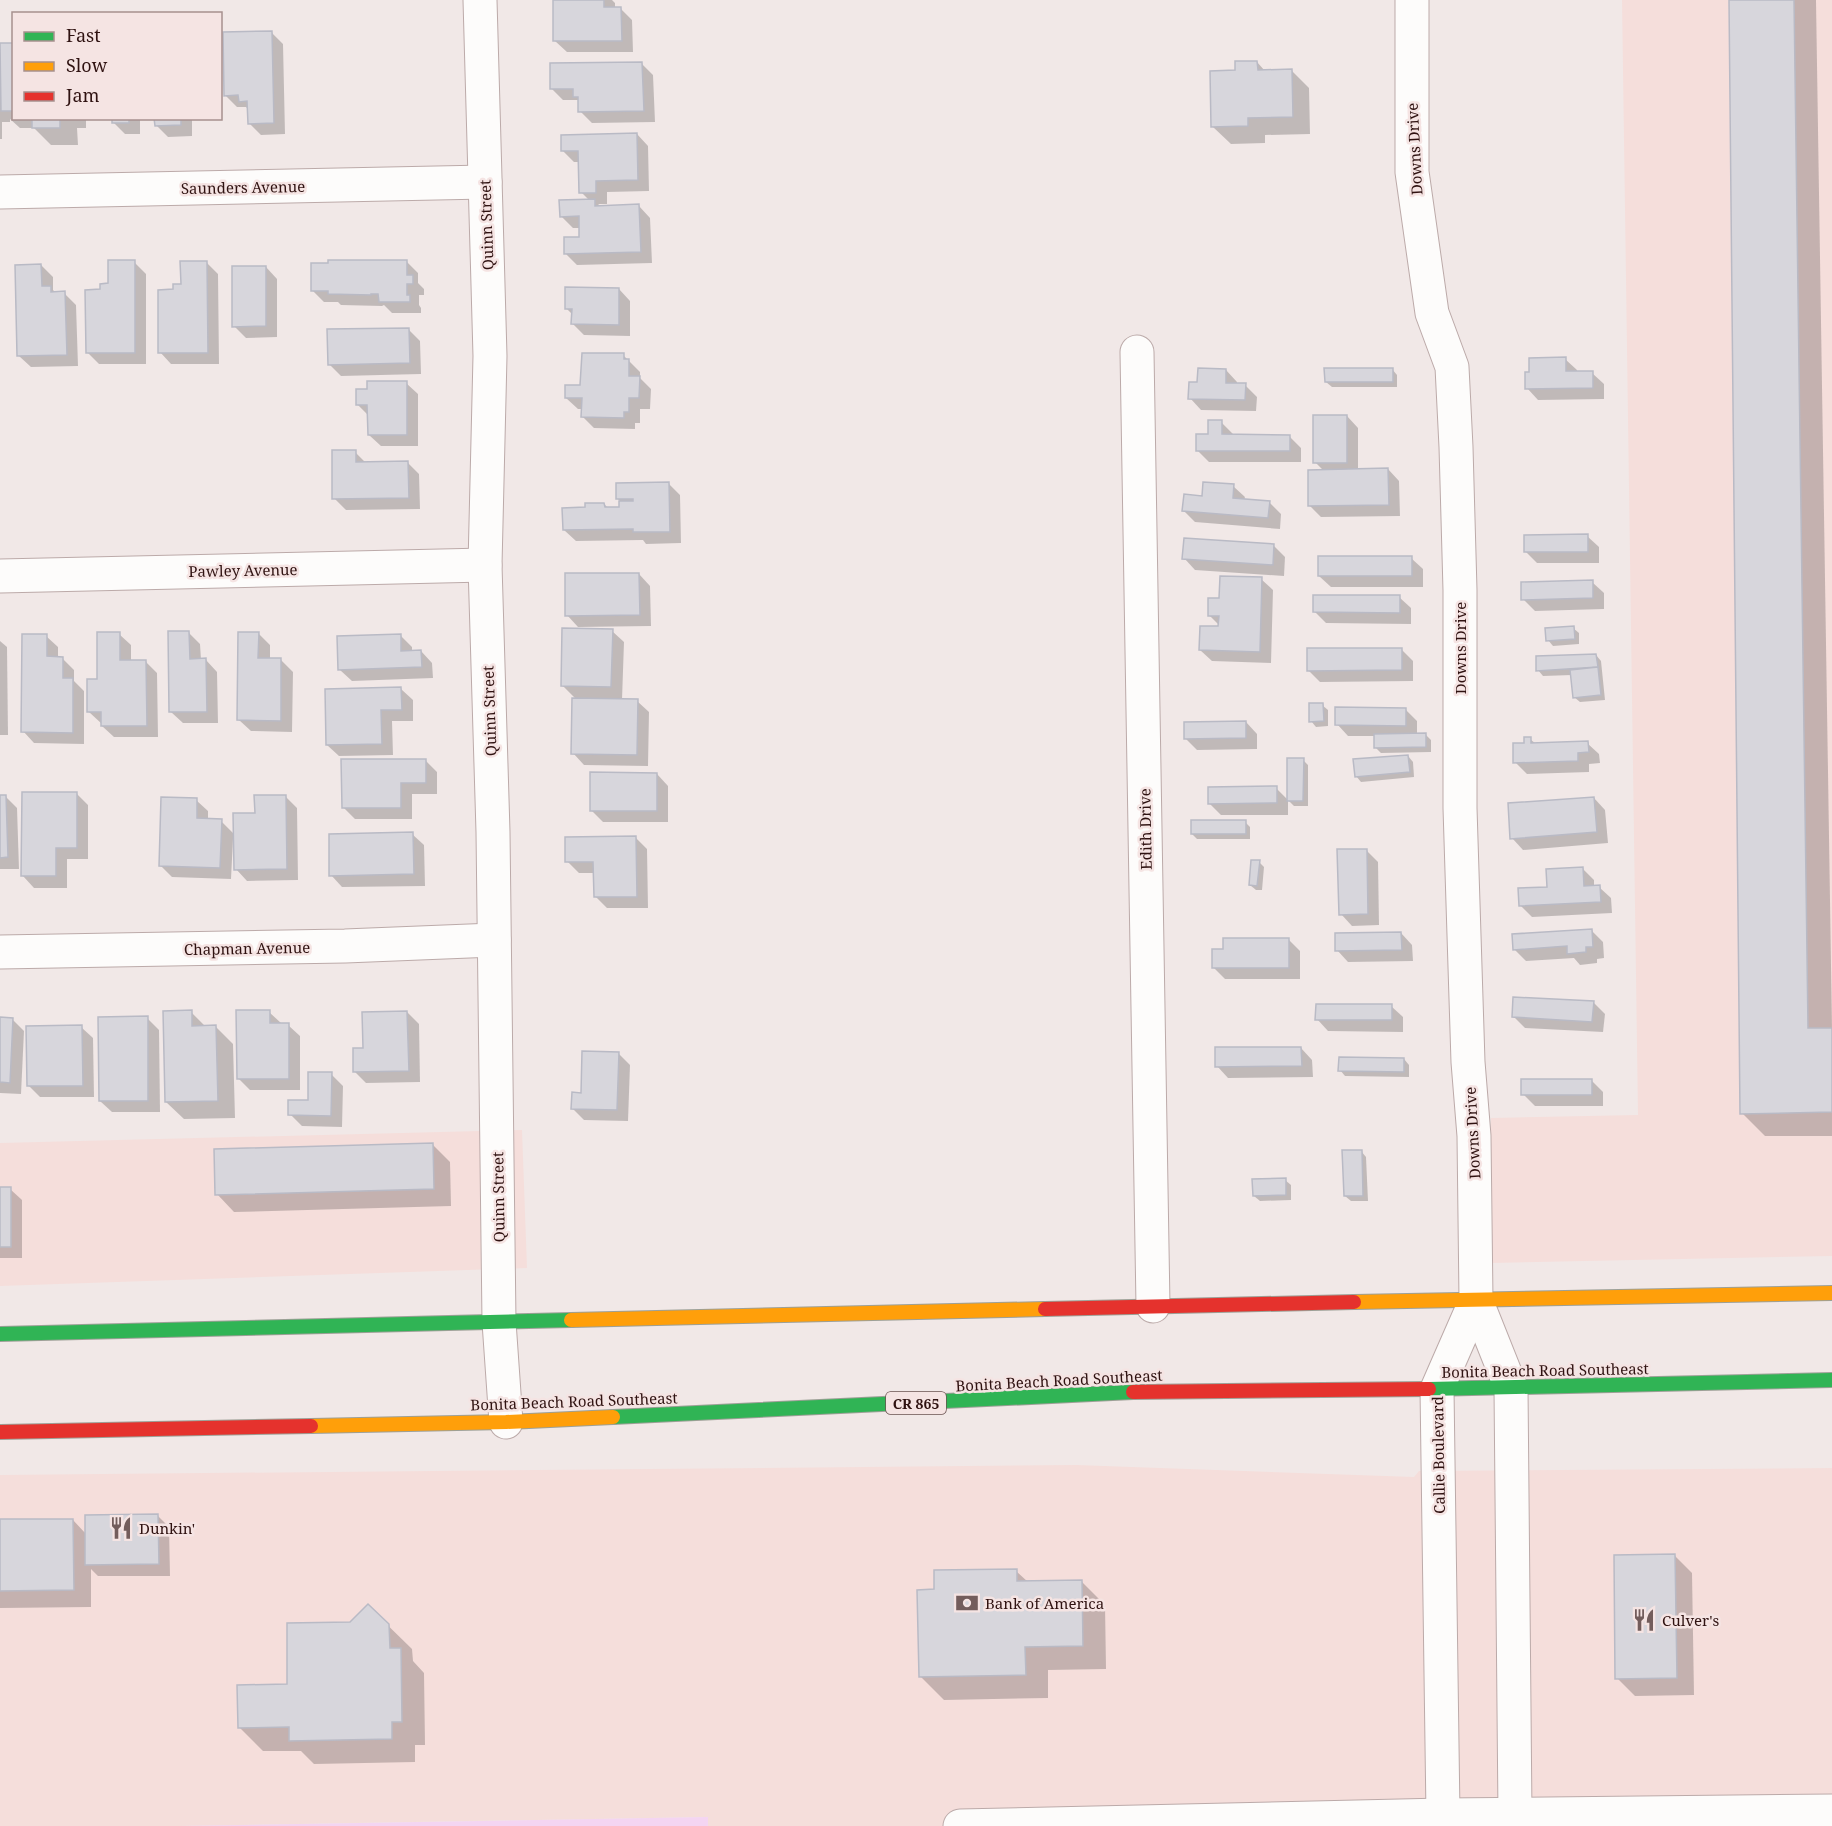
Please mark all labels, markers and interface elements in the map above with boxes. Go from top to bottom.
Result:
legend [12,12,222,120]
text: Fast [66,23,101,47]
text: Slow [66,53,108,77]
text: Jam [65,83,100,107]
street label: Downs Drive [1402,102,1426,196]
street label: Saunders Avenue [181,176,305,198]
street label: Quinn Street [474,179,498,271]
street label: Pawley Avenue [188,559,298,581]
street label: Downs Drive [1450,602,1470,694]
street label: Quinn Street [477,665,501,757]
street label: Edith Drive [1134,788,1156,870]
street label: Chapman Avenue [184,937,310,959]
street label: Downs Drive [1460,1086,1484,1180]
street label: Quinn Street [487,1152,509,1242]
street label: Bonita Beach Road Southeast [1441,1358,1649,1382]
street label: Bonita Beach Road Southeast [955,1365,1163,1395]
street label: Bonita Beach Road Southeast [470,1387,678,1415]
road number: CR 865 [886,1392,946,1414]
street label: Callie Boulevard [1427,1396,1449,1514]
restaurant icon: Dunkin' [108,1515,134,1541]
place label: Dunkin' [139,1518,195,1538]
bank icon: Bank of America [954,1590,980,1616]
place label: Bank of America [985,1593,1104,1613]
restaurant icon: Culver's [1631,1607,1657,1633]
place label: Culver's [1662,1610,1719,1630]

